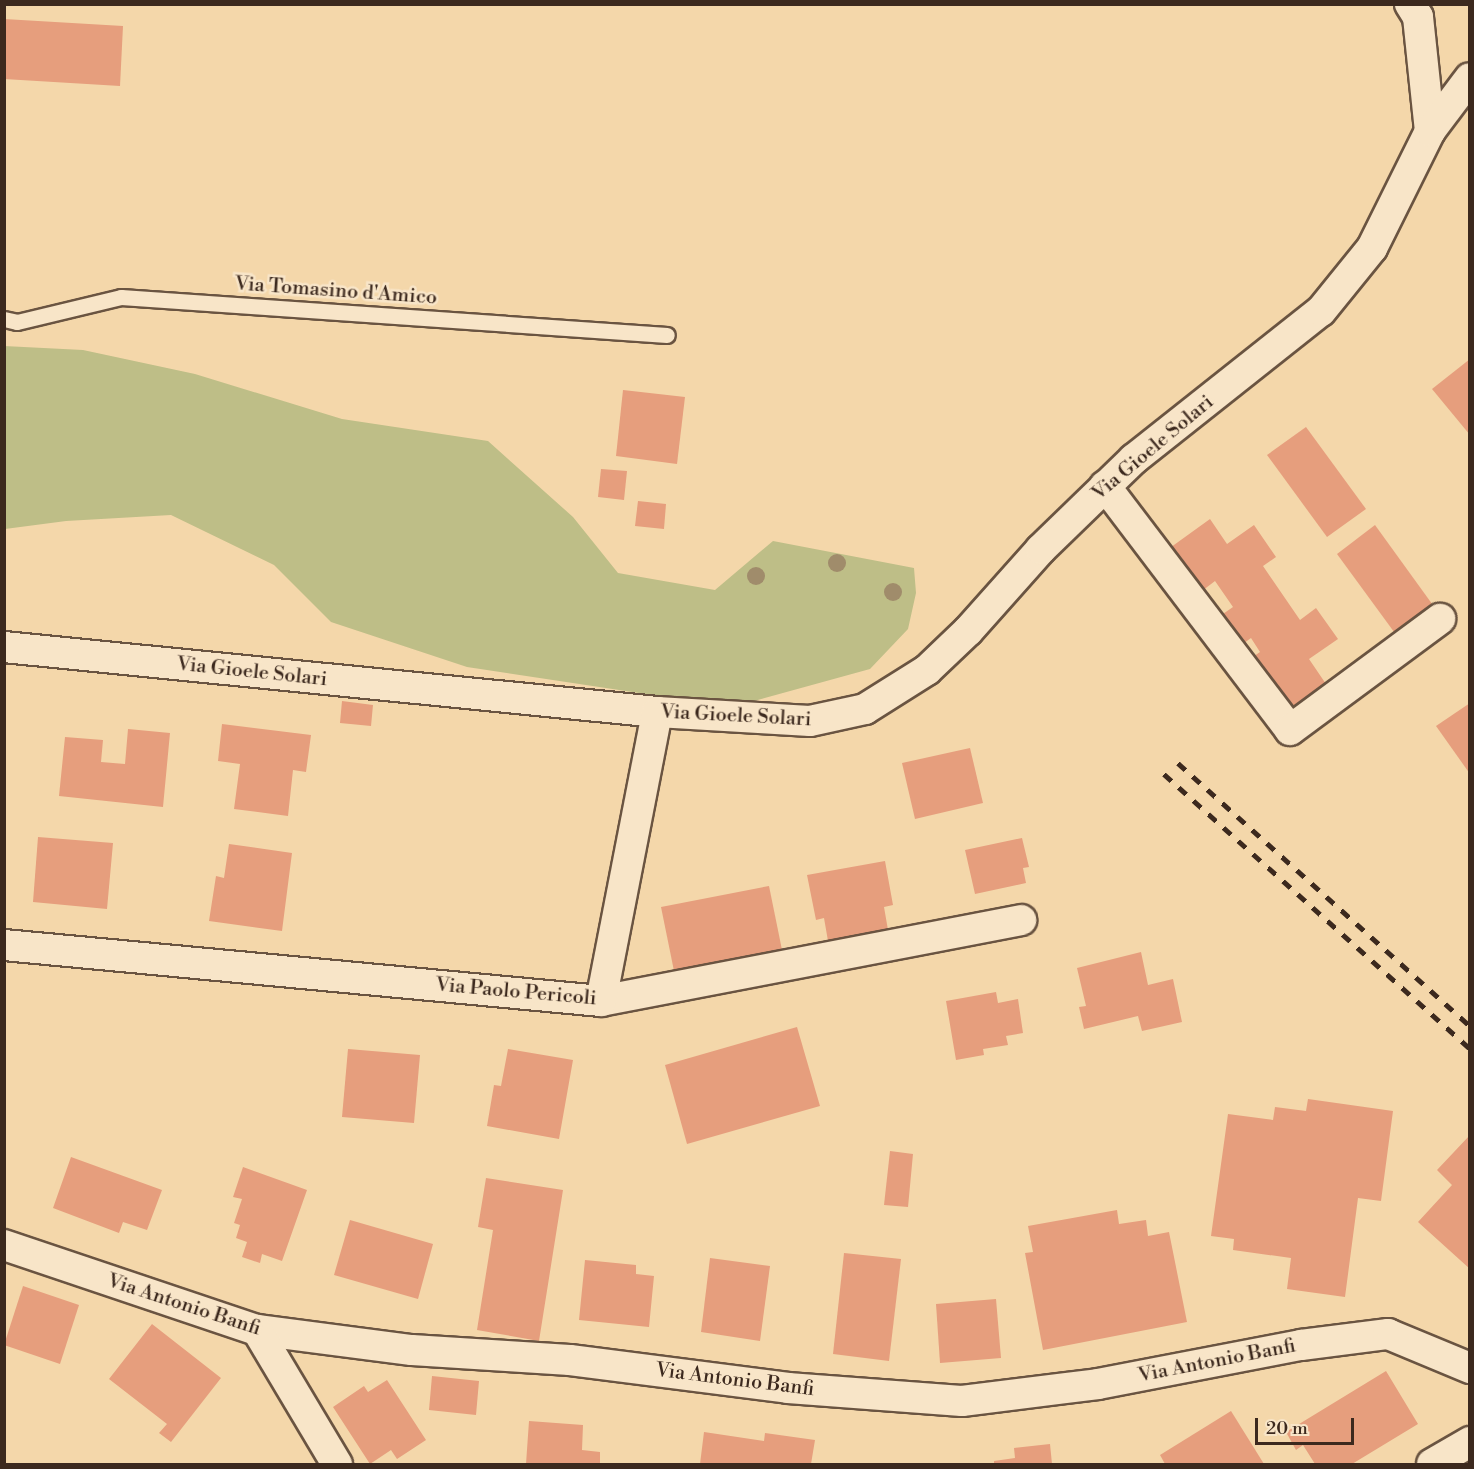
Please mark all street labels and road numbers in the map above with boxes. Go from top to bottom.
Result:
street label: Via Tomasino d'Amico [234,272,438,310]
street label: Via Gioele Solari [1087,390,1219,506]
street label: Via Gioele Solari [176,652,328,692]
street label: Via Gioele Solari [660,700,812,732]
street label: Via Paolo Pericoli [435,973,597,1011]
street label: Via Antonio Banfi [104,1269,264,1341]
street label: Via Antonio Banfi [1136,1334,1298,1388]
street label: Via Antonio Banfi [654,1358,816,1402]

